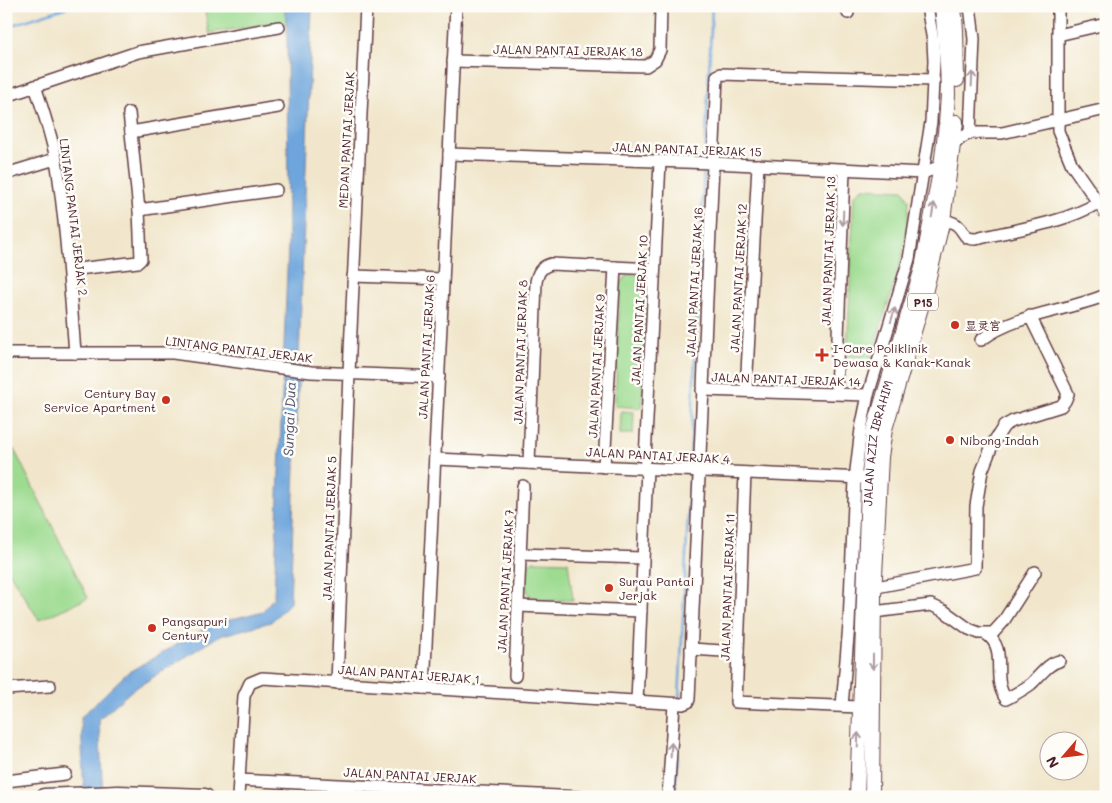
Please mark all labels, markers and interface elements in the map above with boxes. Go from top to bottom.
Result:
street label: JALAN PANTAI JERJAK 18 [493,41,643,59]
street label: MEDAN PANTAI JERJAK [334,71,358,209]
one-way arrow [967,71,977,88]
street label: LINTANG PANTAI JERJAK 2 [56,137,92,297]
street label: JALAN PANTAI JERJAK 15 [612,138,762,160]
street label: JALAN PANTAI JERJAK 13 [817,176,839,326]
one-way arrow [928,202,938,218]
street label: JALAN PANTAI JERJAK 12 [726,203,750,353]
street label: JALAN PANTAI JERJAK 16 [682,207,706,357]
one-way arrow [838,210,847,226]
street label: JALAN PANTAI JERJAK 10 [627,234,651,385]
street label: JALAN PANTAI JERJAK 6 [414,275,438,419]
street label: JALAN PANTAI JERJAK 8 [509,280,531,424]
street label: JALAN PANTAI JERJAK 9 [584,294,608,438]
road number: P15 [908,294,938,310]
one-way arrow [888,307,898,323]
place label: 显灵宫 [965,317,1001,333]
marker: 显灵宫 [949,319,961,331]
street label: LINTANG PANTAI JERJAK [165,332,314,366]
place label: I-Care Poliklinik Dewasa & Kanak-Kanak [833,340,971,370]
marker: I-Care Poliklinik Dewasa & Kanak-Kanak [815,348,829,362]
street label: JALAN PANTAI JERJAK 14 [711,368,861,390]
street label: JALAN AZIZ IBRAHIM [859,378,896,506]
water label: Sungai Dua [278,381,300,457]
place label: Century Bay Service Apartment [44,385,156,415]
marker: Century Bay Service Apartment [160,394,172,406]
place label: Nibong Indah [960,432,1039,448]
marker: Nibong Indah [944,434,956,446]
street label: JALAN PANTAI JERJAK 4 [586,443,730,467]
street label: JALAN PANTAI JERJAK 5 [318,456,340,600]
street label: JALAN PANTAI JERJAK 7 [493,509,517,653]
street label: JALAN PANTAI JERJAK 11 [716,513,738,661]
place label: Surau Pantai Jerjak [619,573,694,603]
marker: Surau Pantai Jerjak [603,582,615,594]
place label: Pangsapuri Century [162,613,227,643]
marker: Pangsapuri Century [146,622,158,634]
one-way arrow [868,654,878,670]
street label: JALAN PANTAI JERJAK 1 [337,661,481,687]
north arrow [1040,730,1090,780]
one-way arrow [853,732,863,748]
one-way arrow [667,743,676,759]
text: N [1041,753,1063,771]
street label: JALAN PANTAI JERJAK [343,764,478,787]

